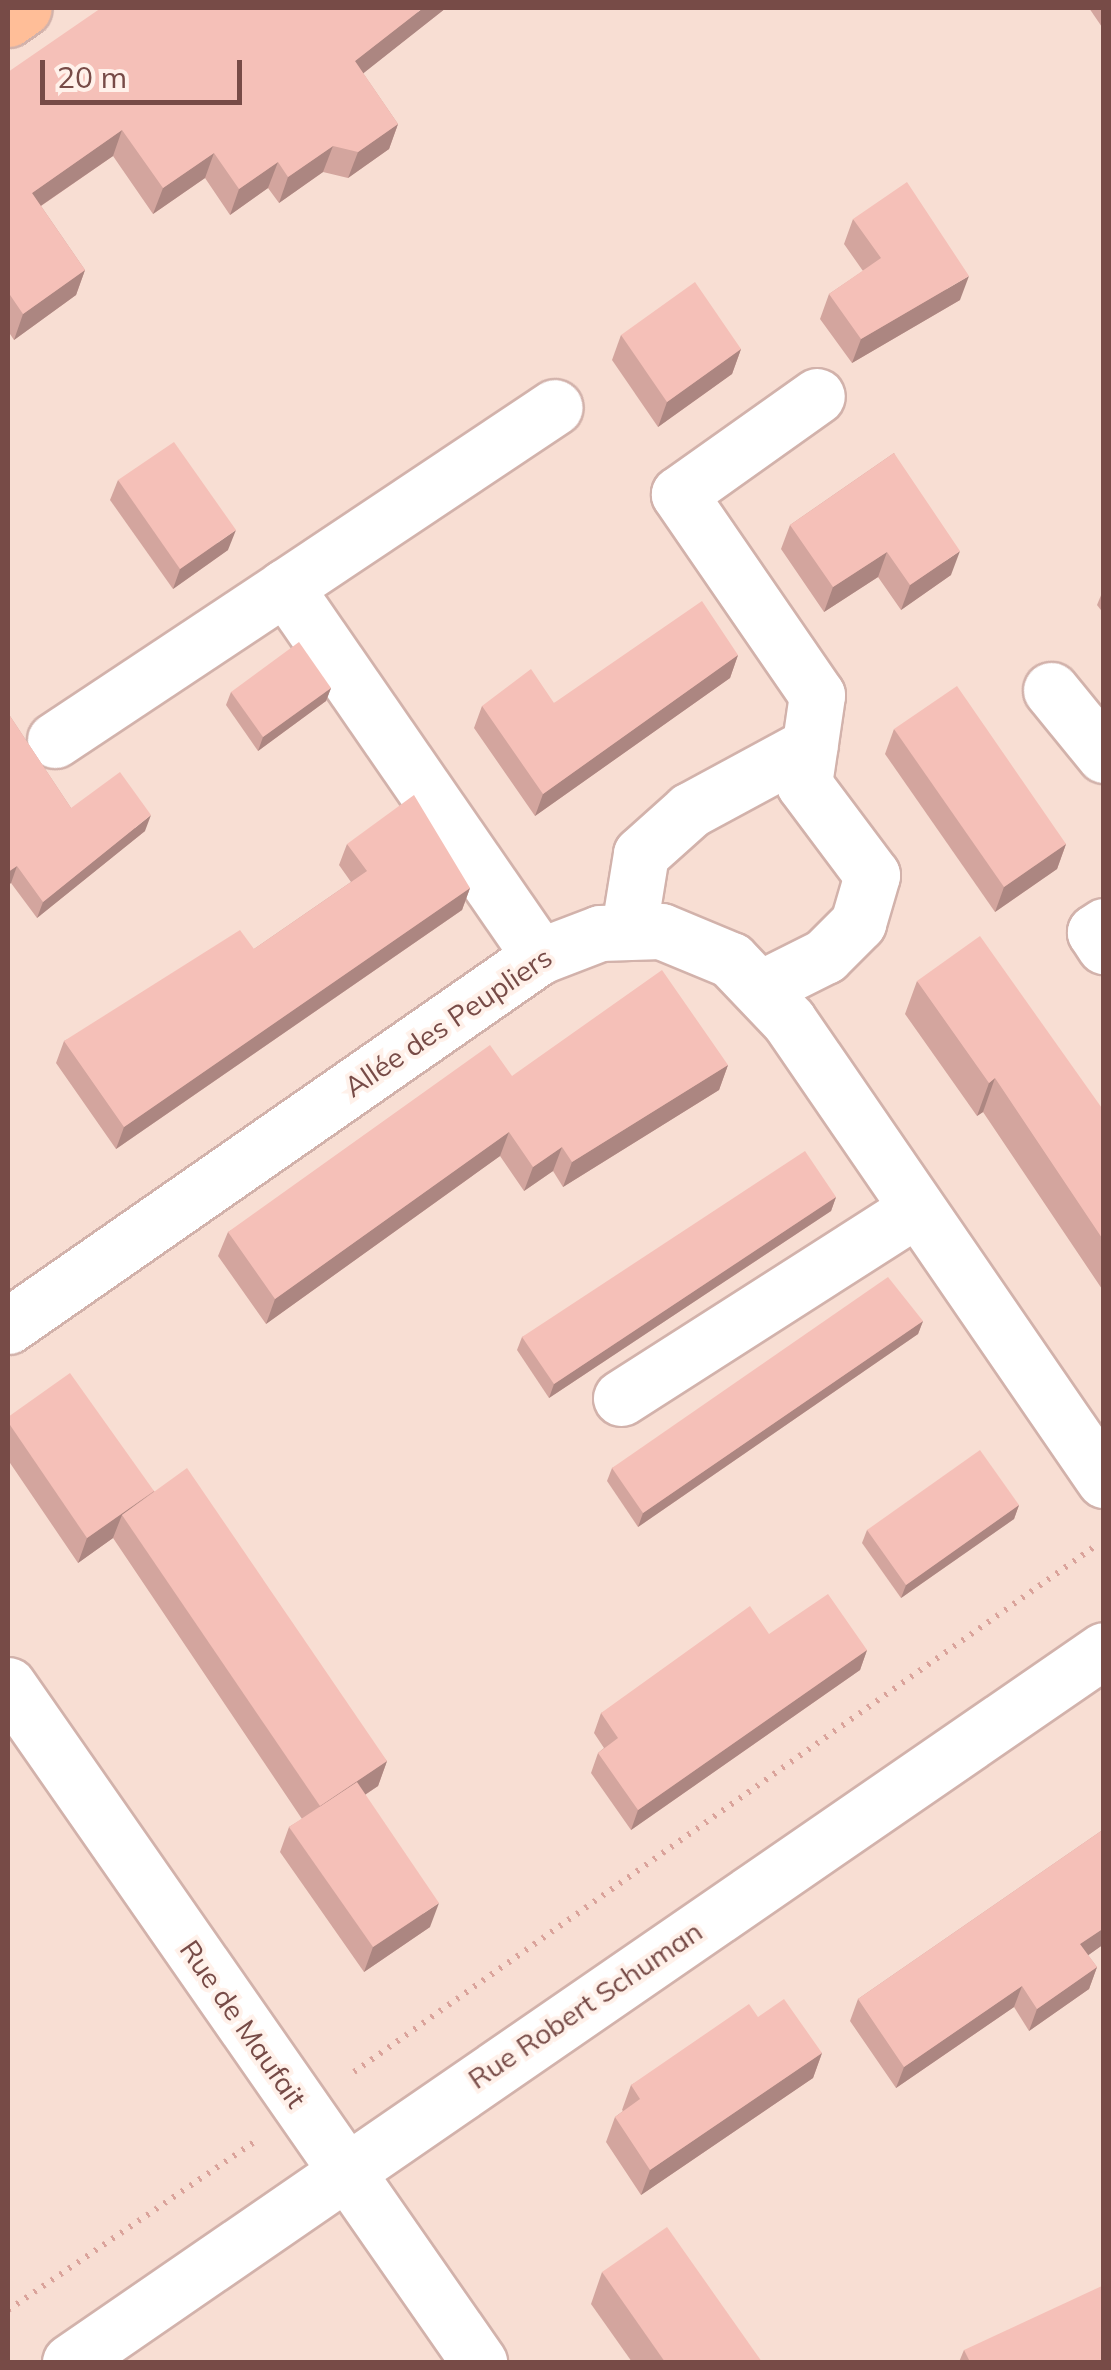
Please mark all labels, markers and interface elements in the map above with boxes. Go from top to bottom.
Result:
scale bar [45,40,248,102]
text: 20 m [57,58,127,96]
street label: Allée des Peupliers [338,940,558,1104]
street label: Rue Robert Schuman [462,1914,708,2096]
street label: Rue de Maufait [173,1934,313,2114]

